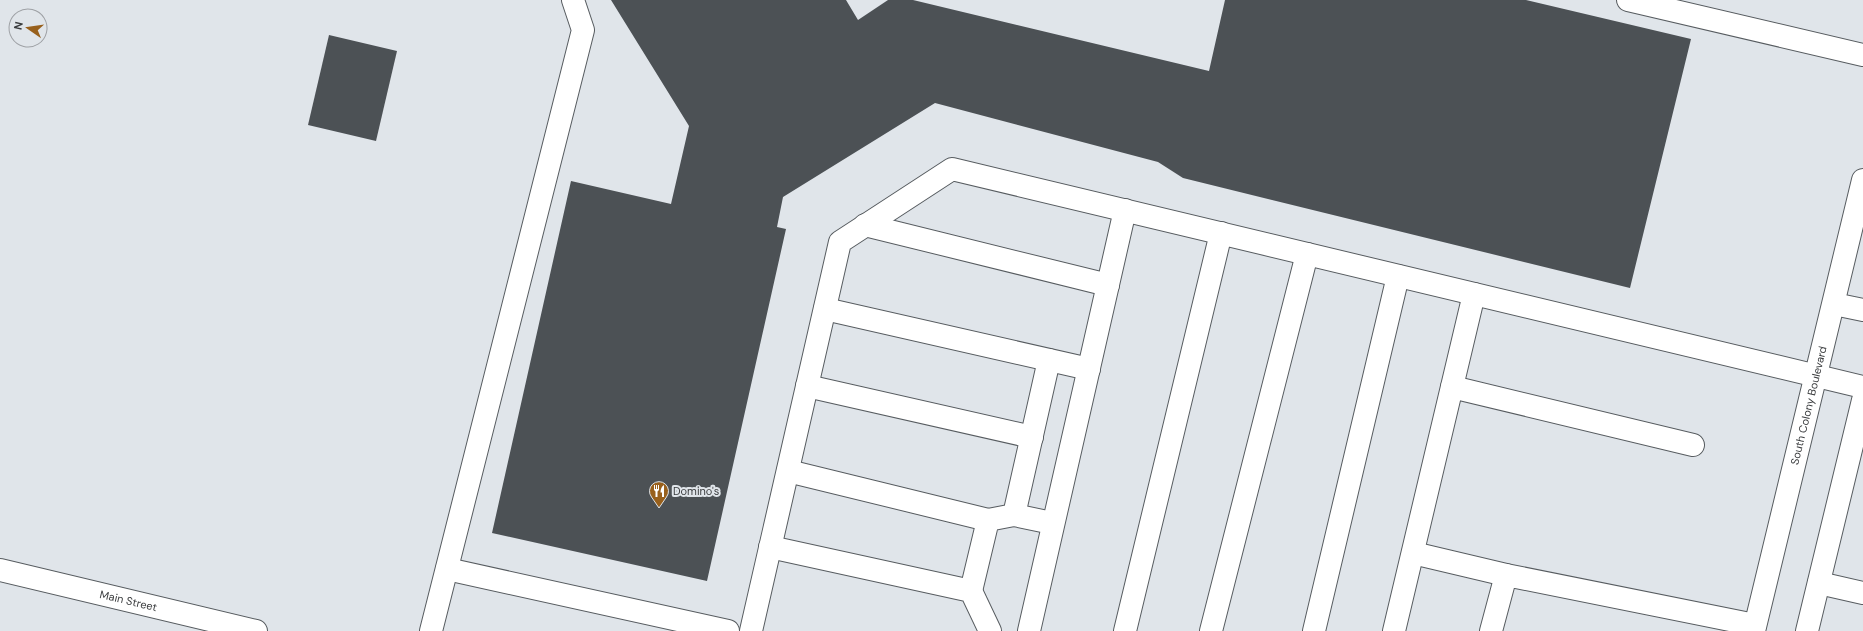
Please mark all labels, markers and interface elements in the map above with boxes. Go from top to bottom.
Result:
north arrow [8,8,48,48]
text: N [11,20,26,31]
street label: South Colony Boulevard [1787,345,1830,466]
restaurant icon: Domino's [648,480,670,508]
place label: Domino's [673,484,719,498]
street label: Main Street [98,587,158,614]

